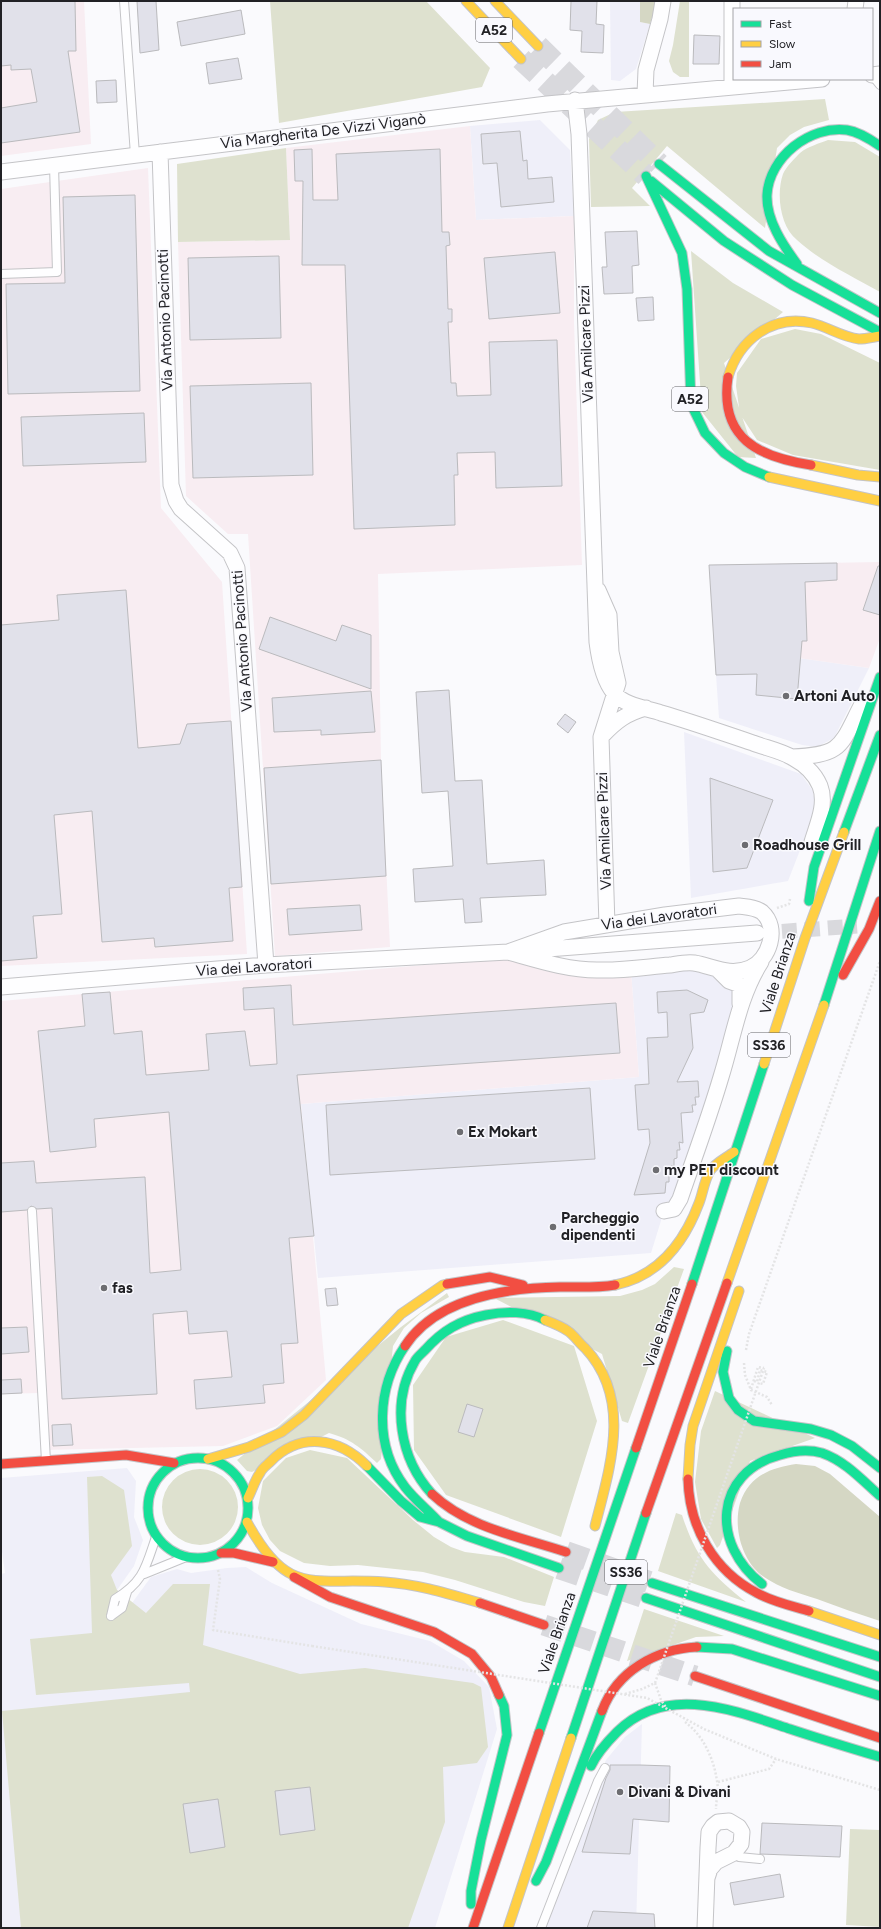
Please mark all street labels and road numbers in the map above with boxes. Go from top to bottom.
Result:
road number: A52 [476,18,512,42]
street label: Via Margherita De Vizzi Viganò [219,109,427,153]
street label: Via Antonio Pacinotti [154,249,176,391]
street label: Via Amilcare Pizzi [575,285,597,403]
road number: A52 [672,387,708,411]
street label: Via Antonio Pacinotti [228,570,256,712]
street label: Via Amilcare Pizzi [593,772,615,890]
street label: Via dei Lavoratori [600,900,718,934]
street label: Viale Brianza [756,930,800,1016]
street label: Via dei Lavoratori [195,954,313,980]
road number: SS36 [748,1033,790,1057]
street label: Viale Brianza [640,1284,684,1370]
road number: SS36 [605,1560,647,1584]
street label: Viale Brianza [535,1590,579,1676]

